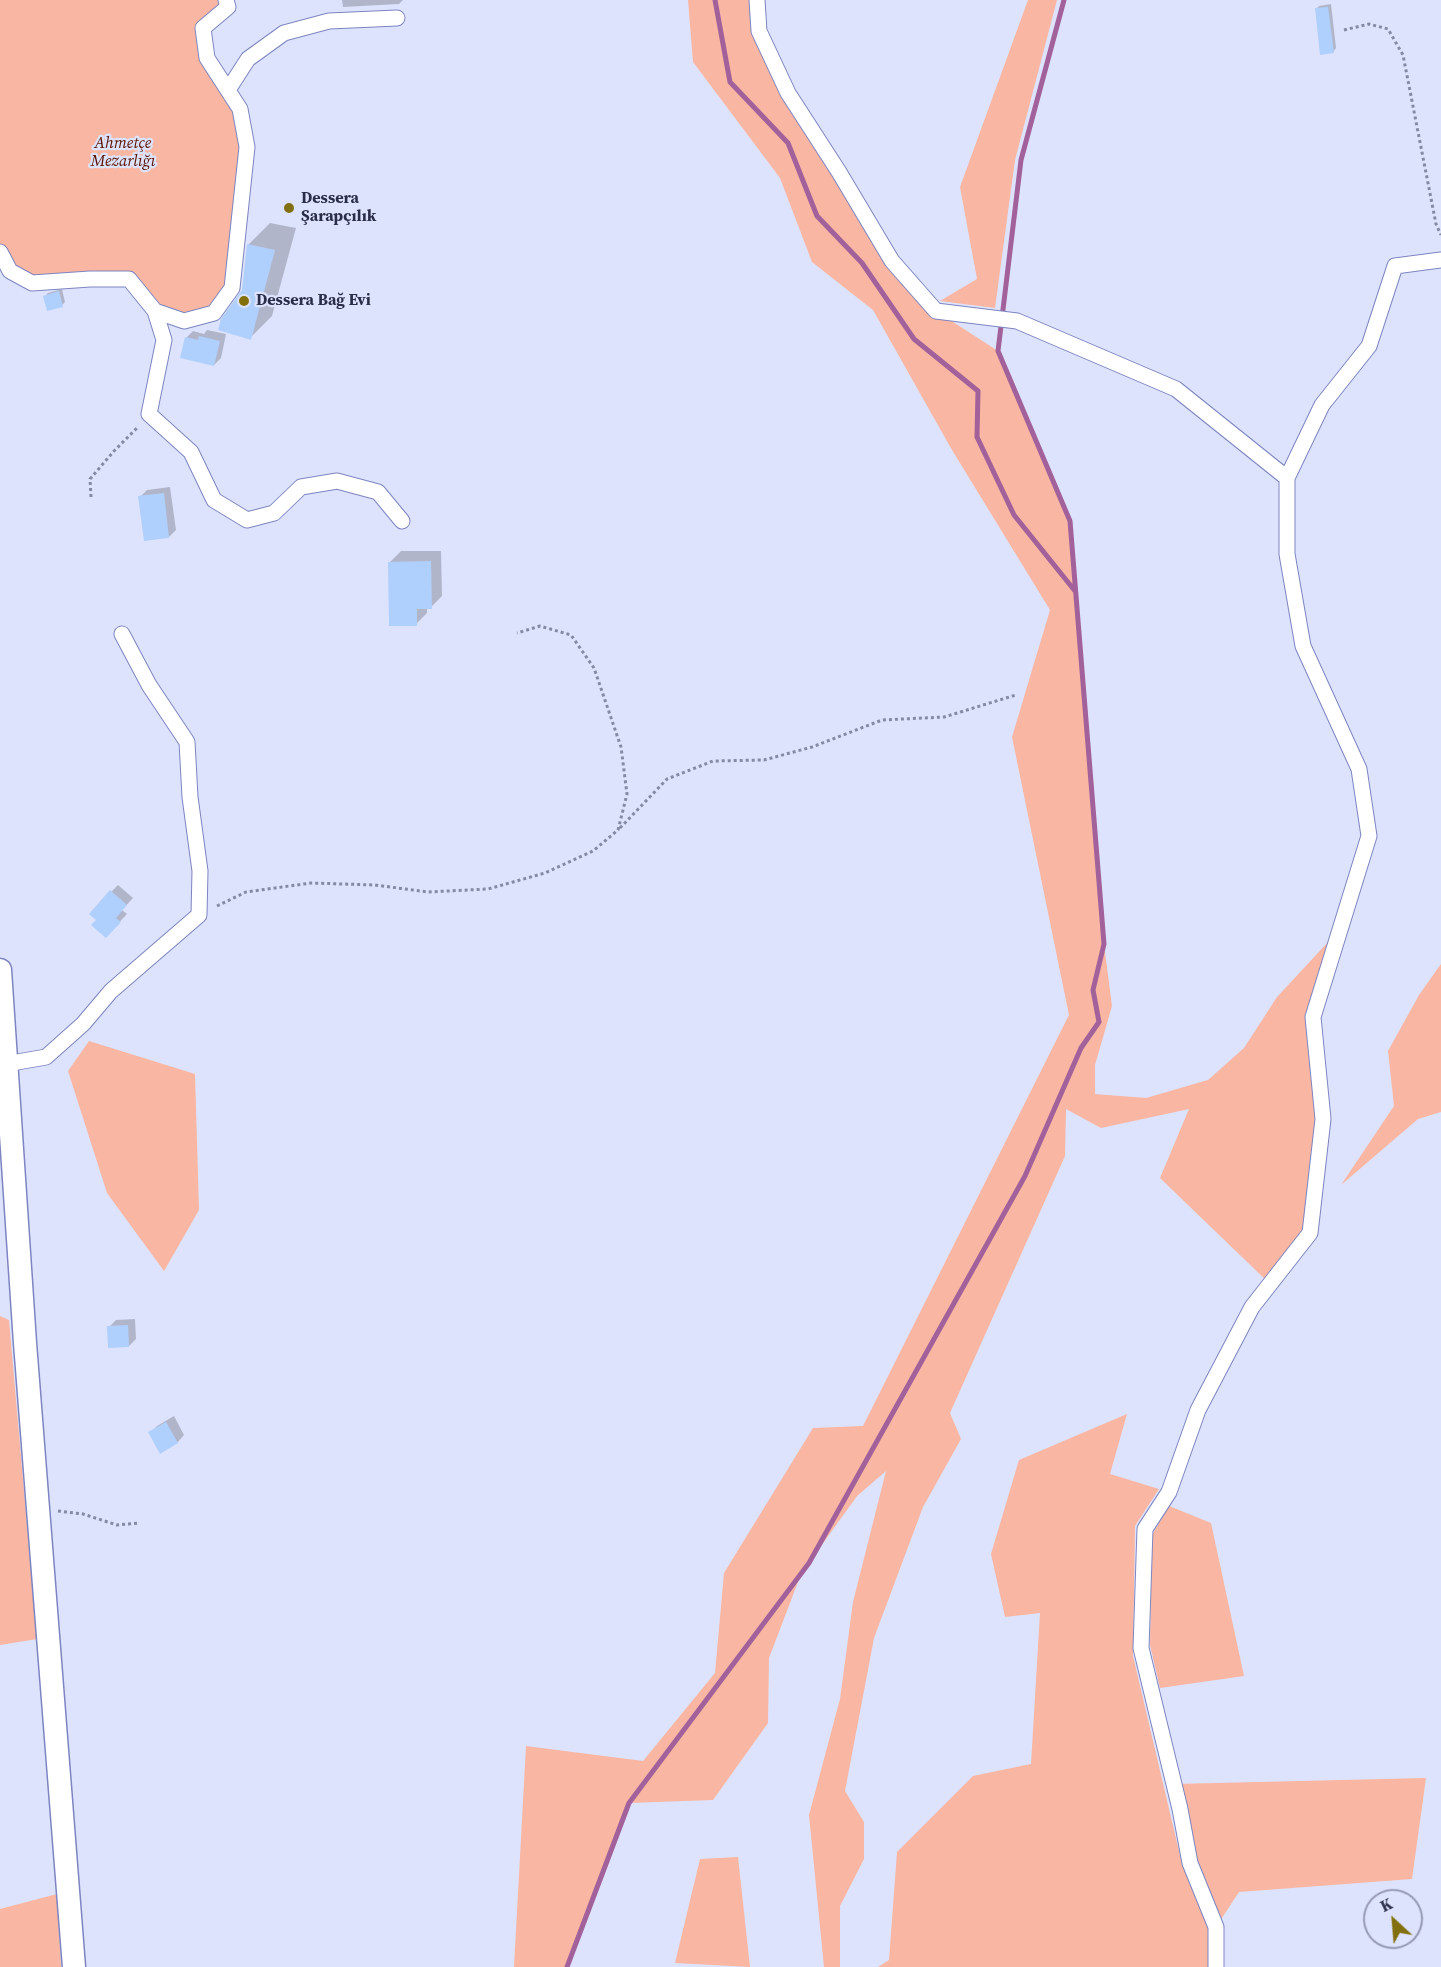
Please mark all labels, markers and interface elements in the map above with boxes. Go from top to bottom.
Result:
park label: Ahmetçe Mezarlığı [91,134,155,172]
place label: Dessera Şarapçılık [301,189,376,227]
marker: Dessera Şarapçılık [282,201,296,215]
place label: Dessera Bağ Evi [256,291,371,311]
marker: Dessera Bağ Evi [237,294,251,308]
north arrow [1363,1889,1423,1949]
text: K [1376,1892,1396,1917]

